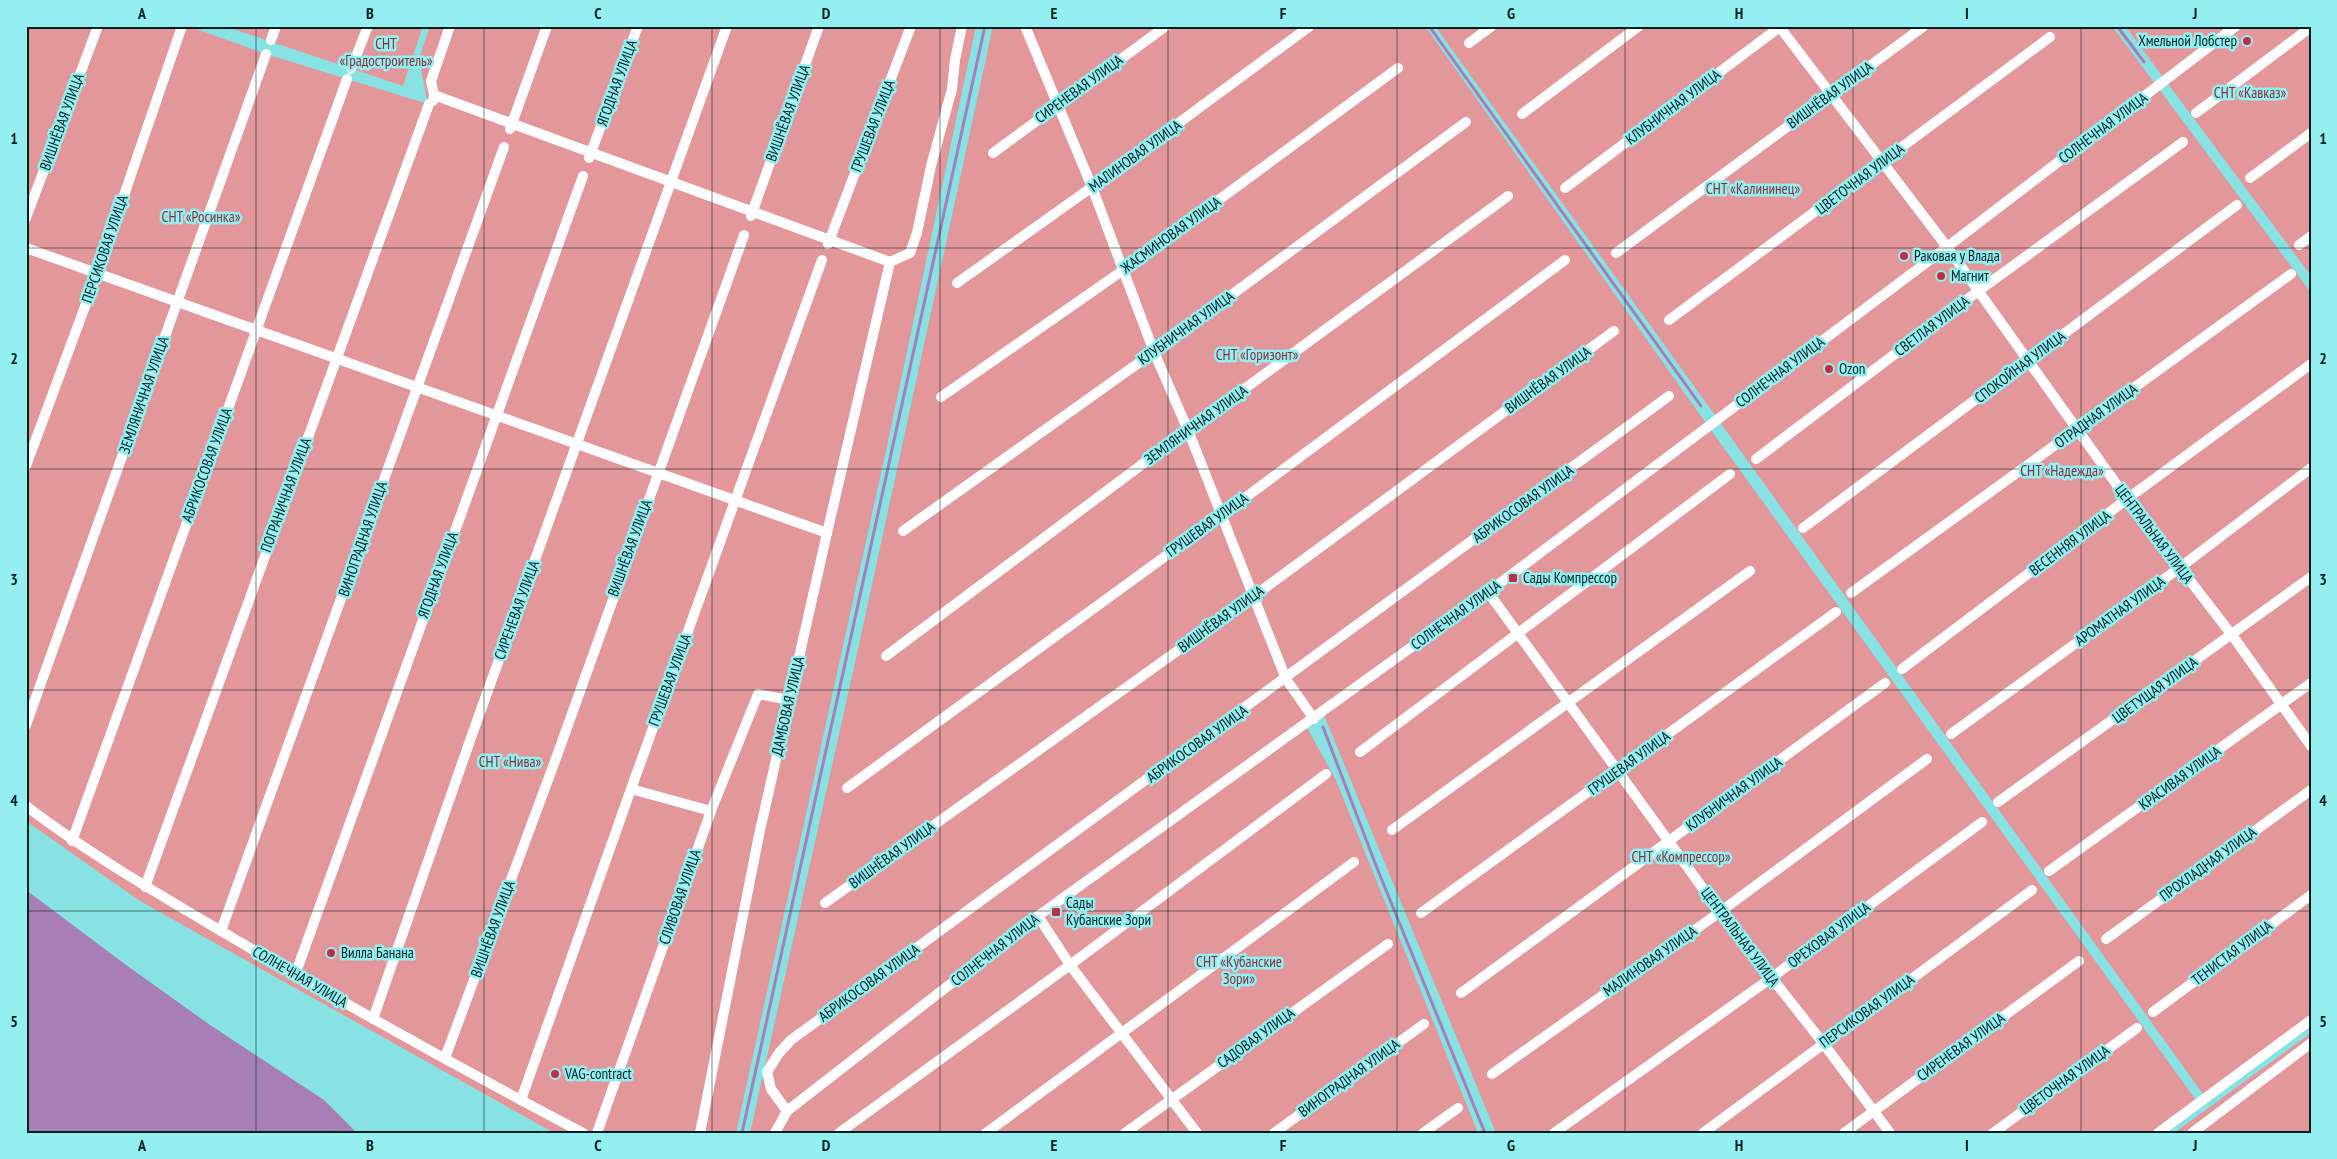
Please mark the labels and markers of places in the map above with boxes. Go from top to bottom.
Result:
place label: Хмельной Лобстер [2138,31,2237,50]
marker: Хмельной Лобстер [2241,35,2253,47]
place label: Раковая у Влада [1914,246,2000,265]
marker: Раковая у Влада [1898,250,1910,262]
place label: Магнит [1951,266,1989,285]
marker: Магнит [1935,270,1947,282]
place label: Ozon [1839,359,1865,378]
marker: Ozon [1823,363,1835,375]
place label: Сады Компрессор [1523,568,1617,587]
marker: Сады Компрессор [1507,572,1519,584]
place label: Сады Кубанские Зори [1066,893,1151,929]
marker: Сады Кубанские Зори [1050,906,1062,918]
place label: Вилла Банана [341,943,414,962]
marker: Вилла Банана [325,947,337,959]
place label: VAG-contract [564,1064,632,1083]
marker: VAG-contract [549,1068,561,1080]

